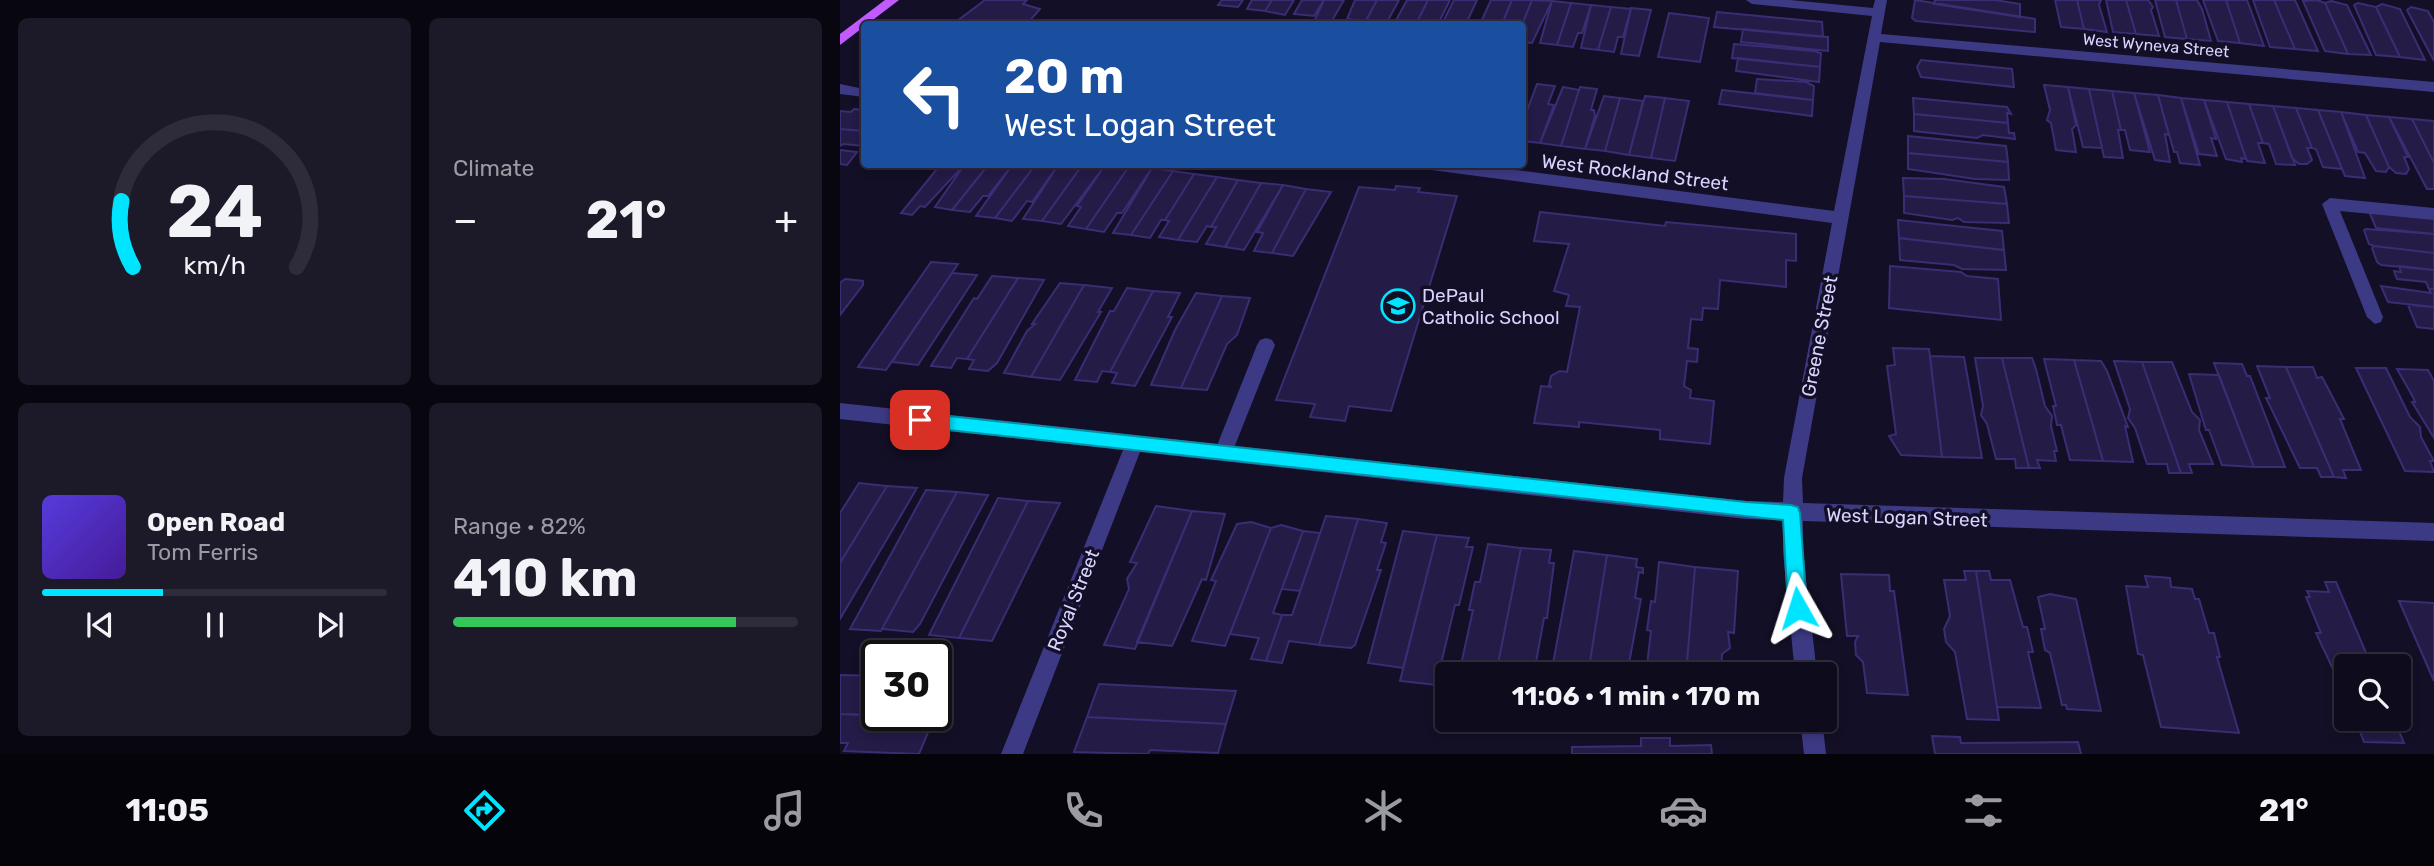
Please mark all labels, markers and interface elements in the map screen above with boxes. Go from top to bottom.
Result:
street label: West Wyneva Street [2082,30,2230,61]
text: 20 m [1004,47,1125,105]
icon: left [889,49,980,140]
text: West Logan Street [1004,106,1276,144]
street label: West Rockland Street [1540,150,1730,195]
text: Climate [453,154,534,182]
text: 24 [166,170,263,256]
text: 21° [586,189,667,251]
text: − [453,197,478,243]
text: + [774,197,798,243]
text: km/h [183,251,246,280]
street label: Greene Street [1796,273,1843,399]
place label: DePaul Catholic School [1422,284,1560,329]
school or university icon: DePaul Catholic School [1379,287,1417,325]
pin [890,390,950,450]
icon: arrive [901,401,939,439]
street label: West Logan Street [1826,503,1989,532]
text: Open Road [147,507,285,538]
text: Range · 82% [453,512,586,540]
text: Tom Ferris [147,538,258,566]
street label: Royal Street [1043,545,1105,654]
text: 410 km [453,547,638,609]
position arrow [1761,571,1835,645]
icon: previous [81,606,119,644]
icon: pause [196,606,234,644]
icon: next [311,606,349,644]
speed limit sign: 30 [861,640,952,731]
map controls [2334,654,2411,731]
button: search [2334,654,2411,731]
text: 11:06 · 1 min · 170 m [1512,681,1760,712]
icon: directions [460,786,509,835]
icon: music [760,786,809,835]
icon: phone [1059,786,1108,835]
icon: climate [1359,786,1408,835]
icon: car [1659,786,1708,835]
icon: filters [1959,786,2008,835]
text: 11:05 [125,791,209,829]
text: 21° [2259,791,2309,829]

